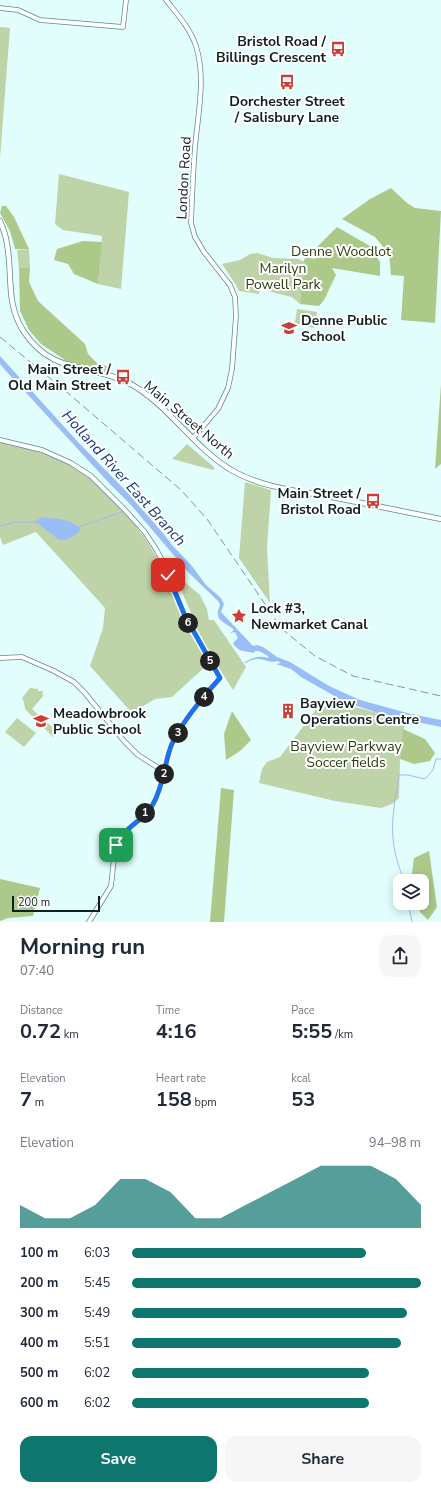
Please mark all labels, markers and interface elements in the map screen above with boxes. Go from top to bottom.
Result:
place label: Bristol Road / Billings Crescent [216,32,327,67]
bus stop icon: Bristol Road / Billings Crescent [329,40,347,58]
bus stop icon: Dorchester Street / Salisbury Lane [278,73,296,91]
place label: Dorchester Street / Salisbury Lane [229,92,345,127]
street label: London Road [172,136,196,220]
park label: Denne Woodlot [291,242,391,261]
park label: Marilyn Powell Park [245,259,322,294]
place label: Denne Public School [301,311,388,346]
school or university icon: Denne Public School [280,319,298,337]
place label: Main Street / Old Main Street [8,360,112,395]
bus stop icon: Main Street / Old Main Street [114,368,132,386]
street label: Main Street North [140,377,238,463]
water label: Holland River East Branch [58,406,190,550]
place label: Main Street / Bristol Road [277,484,362,519]
bus stop icon: Main Street / Bristol Road [364,492,382,510]
pin [151,558,185,592]
icon: check [157,564,179,586]
place label: Lock #3, Newmarket Canal [251,599,368,634]
place icon: Lock #3, Newmarket Canal [230,607,248,625]
pin: 6 [178,613,198,633]
text: 6 [185,615,191,630]
pin: 5 [200,651,220,671]
text: 5 [207,653,213,668]
pin: 4 [194,687,214,707]
text: 4 [201,689,207,704]
place label: Bayview Operations Centre [300,694,419,729]
building icon: Bayview Operations Centre [279,702,297,720]
place label: Meadowbrook Public School [53,704,147,739]
school or university icon: Meadowbrook Public School [32,712,50,730]
pin: 3 [168,723,188,743]
text: 3 [175,725,181,740]
park label: Bayview Parkway Soccer fields [290,737,402,772]
pin: 2 [154,764,174,784]
text: 2 [161,766,167,781]
pin: 1 [135,803,155,823]
text: 1 [142,805,148,820]
pin [99,828,133,862]
icon: arrive [105,834,127,856]
map controls [393,874,429,910]
button: layers [393,874,429,910]
scale bar [12,894,100,913]
text: 200 m [18,895,50,910]
text: Morning run [20,932,145,962]
button: share [379,935,421,977]
text: 07:40 [20,962,54,980]
text: Distance [20,1003,63,1018]
text: Time [156,1003,180,1018]
text: Pace [291,1003,315,1018]
text: 0.72 [20,1018,61,1045]
text: 4:16 [156,1018,197,1045]
text: 5:55 [291,1018,332,1045]
text: km [61,1027,79,1042]
text: /km [332,1027,353,1042]
text: Elevation [20,1071,66,1086]
text: Heart rate [156,1071,206,1086]
text: kcal [291,1071,311,1086]
text: 7 [20,1086,32,1113]
text: 158 [156,1086,192,1113]
text: 53 [291,1086,315,1113]
text: m [32,1095,44,1110]
text: bpm [192,1095,217,1110]
text: Elevation [20,1134,74,1152]
text: 94–98 m [369,1134,421,1152]
text: 100 m [20,1244,58,1262]
text: 6:03 [84,1244,110,1262]
text: 200 m [20,1274,58,1292]
text: 5:45 [84,1274,110,1292]
text: 300 m [20,1304,58,1322]
text: 5:49 [84,1304,110,1322]
text: 400 m [20,1334,58,1352]
text: 5:51 [84,1334,110,1352]
text: 500 m [20,1364,58,1382]
text: 6:02 [84,1364,110,1382]
text: 600 m [20,1394,58,1412]
text: 6:02 [84,1394,110,1412]
button: Save [20,1436,217,1482]
button: Share [225,1436,421,1482]

